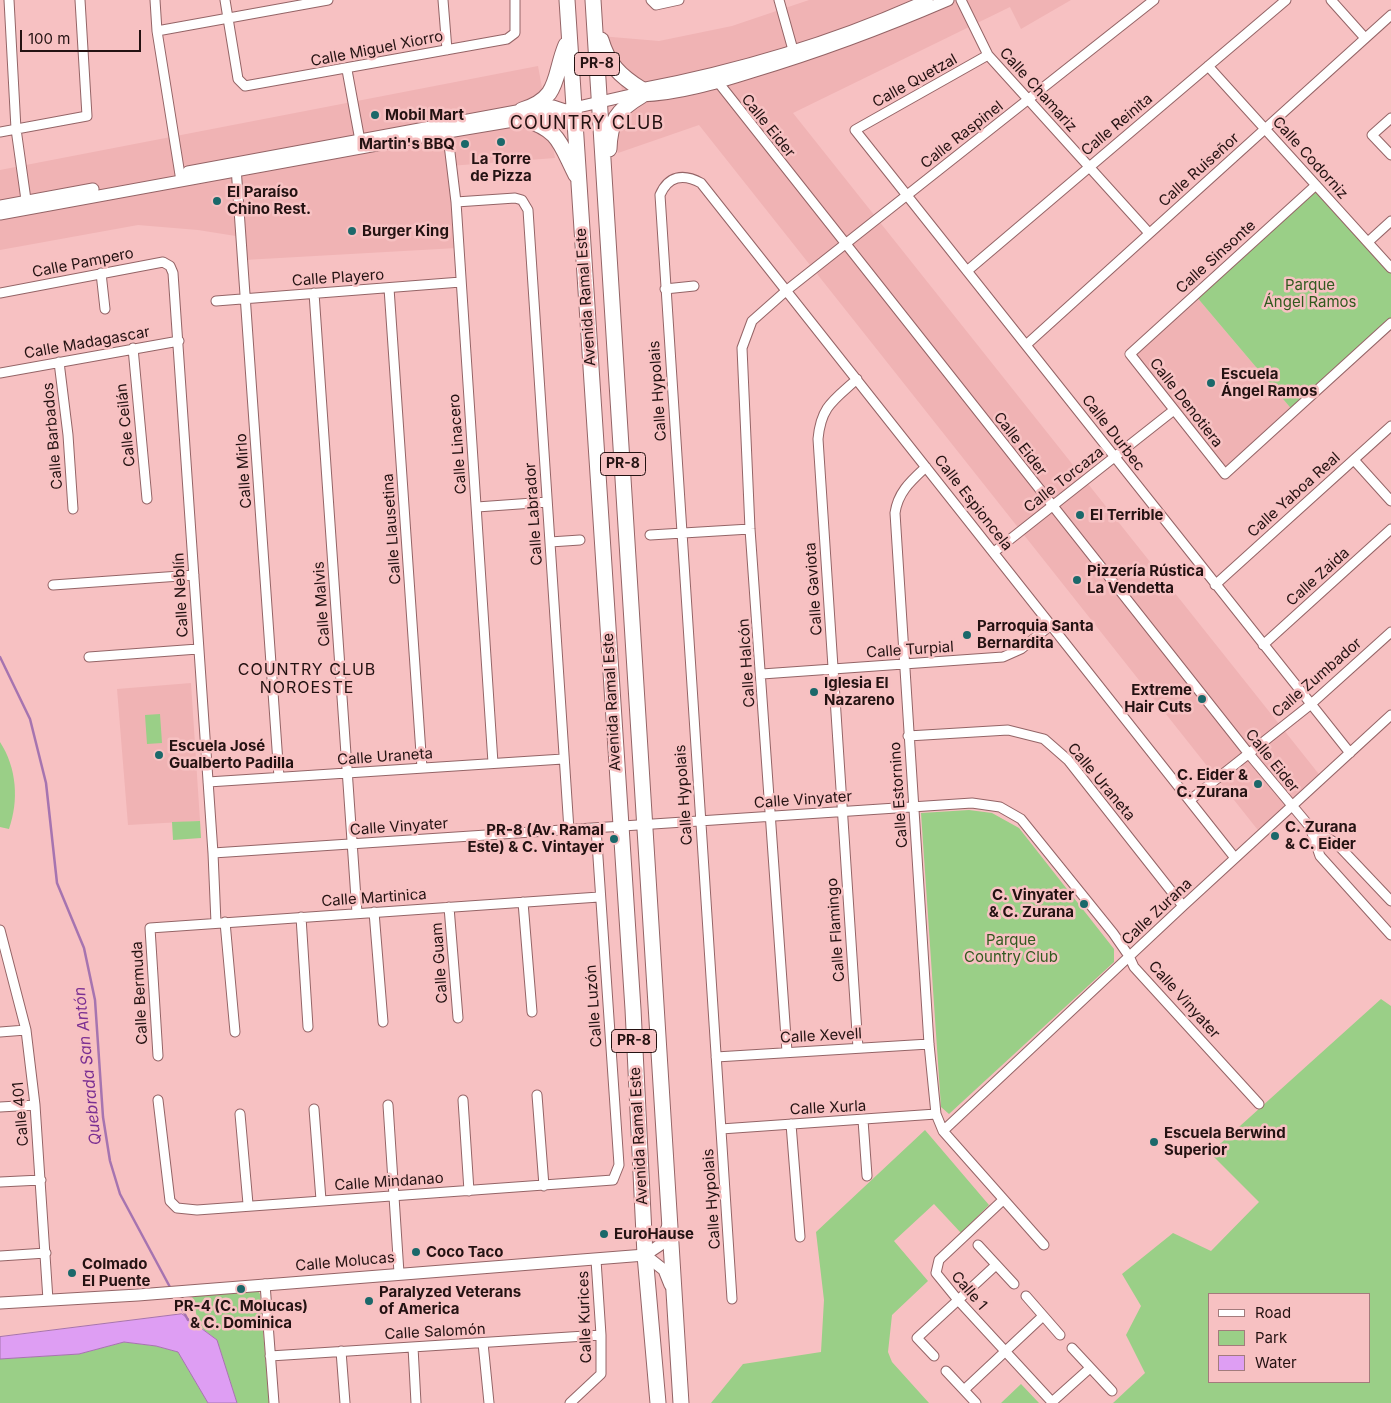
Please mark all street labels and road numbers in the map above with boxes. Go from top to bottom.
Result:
street label: Calle Miguel Xiorro [309,27,445,71]
street label: Calle Chamariz [995,44,1081,136]
street label: Calle Quetzal [870,50,960,112]
road number: PR-8 [574,52,620,76]
street label: Calle Reinita [1078,90,1156,160]
street label: Calle Eider [737,91,799,161]
street label: Calle Raspinel [917,97,1007,173]
street label: Calle Codorniz [1268,113,1352,203]
street label: Calle Ruiseñor [1155,129,1243,211]
street label: Calle Sinsonte [1172,217,1260,297]
street label: Avenida Ramal Este [572,227,600,367]
street label: Calle Pampero [31,244,135,282]
street label: Calle Playero [291,266,385,290]
street label: Calle Madagascar [23,323,151,363]
street label: Calle Hypolais [645,340,671,442]
street label: Calle Denotiera [1146,355,1226,451]
street label: Calle Barbados [39,382,67,490]
street label: Calle Ceilán [113,382,139,468]
street label: Calle Durbec [1078,391,1148,475]
street label: Calle Linacero [446,393,470,495]
street label: Calle Eider [990,409,1050,479]
street label: Calle Mirlo [232,433,256,509]
street label: Calle Torcaza [1020,443,1108,517]
street label: Calle Yaboa Real [1244,449,1344,541]
road number: PR-8 [600,452,646,476]
street label: Calle Espioncela [930,452,1016,554]
street label: Calle Labrador [521,462,547,566]
street label: Calle Llausetina [379,473,405,585]
street label: Calle Gaviota [802,542,826,636]
street label: Calle Zaida [1283,544,1353,610]
street label: Calle Neblín [170,552,192,638]
street label: Calle Malvis [310,561,334,647]
street label: Calle Halcón [735,618,759,708]
street label: Avenida Ramal Este [599,632,625,772]
street label: Calle Zumbador [1269,634,1365,722]
street label: Calle Turpial [866,638,954,662]
street label: Calle Eider [1241,726,1303,796]
street label: Calle Uraneta [1063,740,1139,824]
street label: Calle Estornino [886,741,912,849]
street label: Calle Hypolais [671,744,697,846]
street label: Calle Uraneta [337,745,433,769]
street label: Calle Vinyater [753,788,853,812]
street label: Calle Vinyater [349,815,449,839]
street label: Calle Zurana [1118,875,1196,949]
street label: Calle Flamingo [823,877,849,983]
street label: Calle Martinica [321,885,427,911]
street label: Calle Guam [428,922,452,1004]
street label: Calle Bermuda [128,941,152,1045]
street label: Calle Vinyater [1144,958,1224,1042]
street label: Calle Luzón [582,964,606,1048]
street label: Calle Xevell [780,1025,862,1047]
road number: PR-8 [612,1030,656,1052]
street label: Avenida Ramal Este [626,1066,652,1206]
street label: Calle 401 [9,1081,33,1147]
street label: Calle Xurla [789,1097,867,1119]
street label: Calle Hypolais [699,1148,725,1250]
street label: Calle Mindanao [334,1169,444,1195]
street label: Calle Molucas [295,1249,395,1275]
street label: Calle 1 [947,1268,991,1314]
street label: Calle Kurices [574,1270,596,1364]
street label: Calle Salomón [384,1320,486,1344]

